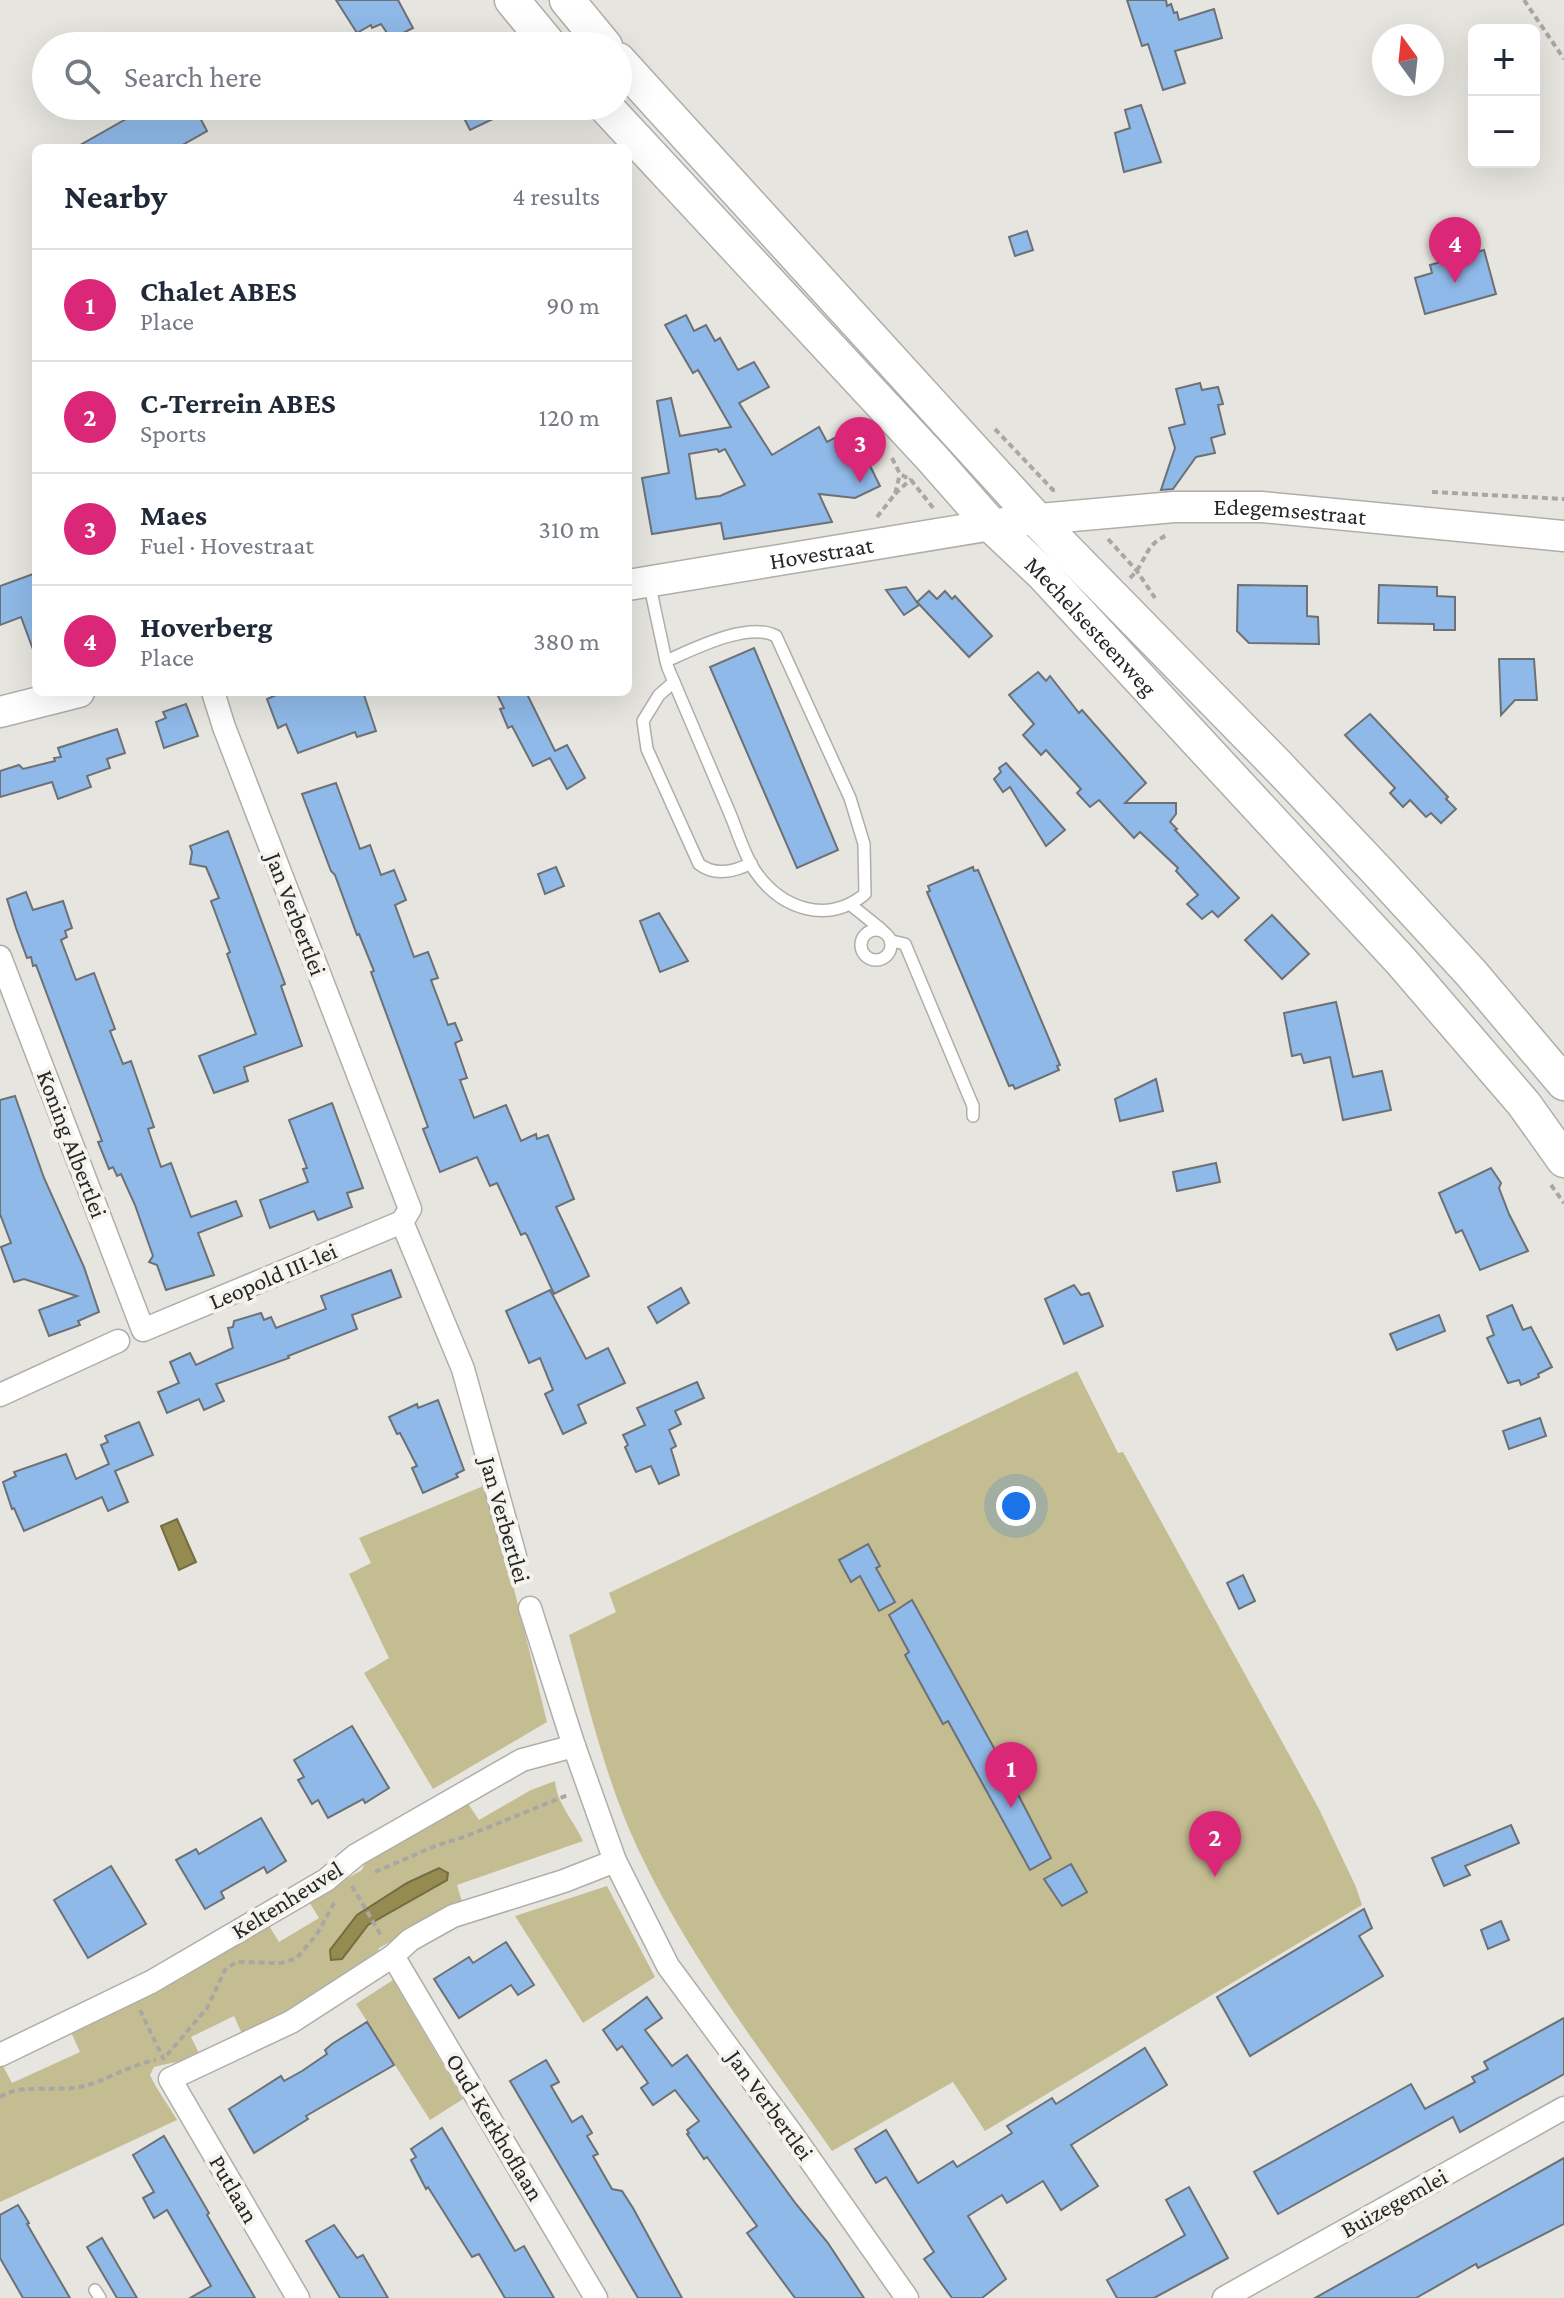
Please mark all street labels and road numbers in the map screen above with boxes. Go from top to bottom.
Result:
street label: Edegemsestraat [1214,493,1369,530]
street label: Hovestraat [767,531,876,574]
street label: Mechelsesteenweg [1020,550,1163,701]
street label: Jan Verbertlei [260,847,332,979]
street label: Koning Albertlei [32,1066,113,1221]
street label: Leopold III-lei [205,1237,341,1315]
street label: Jan Verbertlei [474,1452,536,1586]
street label: Keltenheuvel [226,1855,347,1944]
street label: Jan Verbertlei [720,2043,819,2165]
street label: Oud-Kerkhoflaan [441,2048,550,2205]
street label: Putlaan [204,2150,265,2228]
street label: Buizegemlei [1336,2162,1452,2243]

